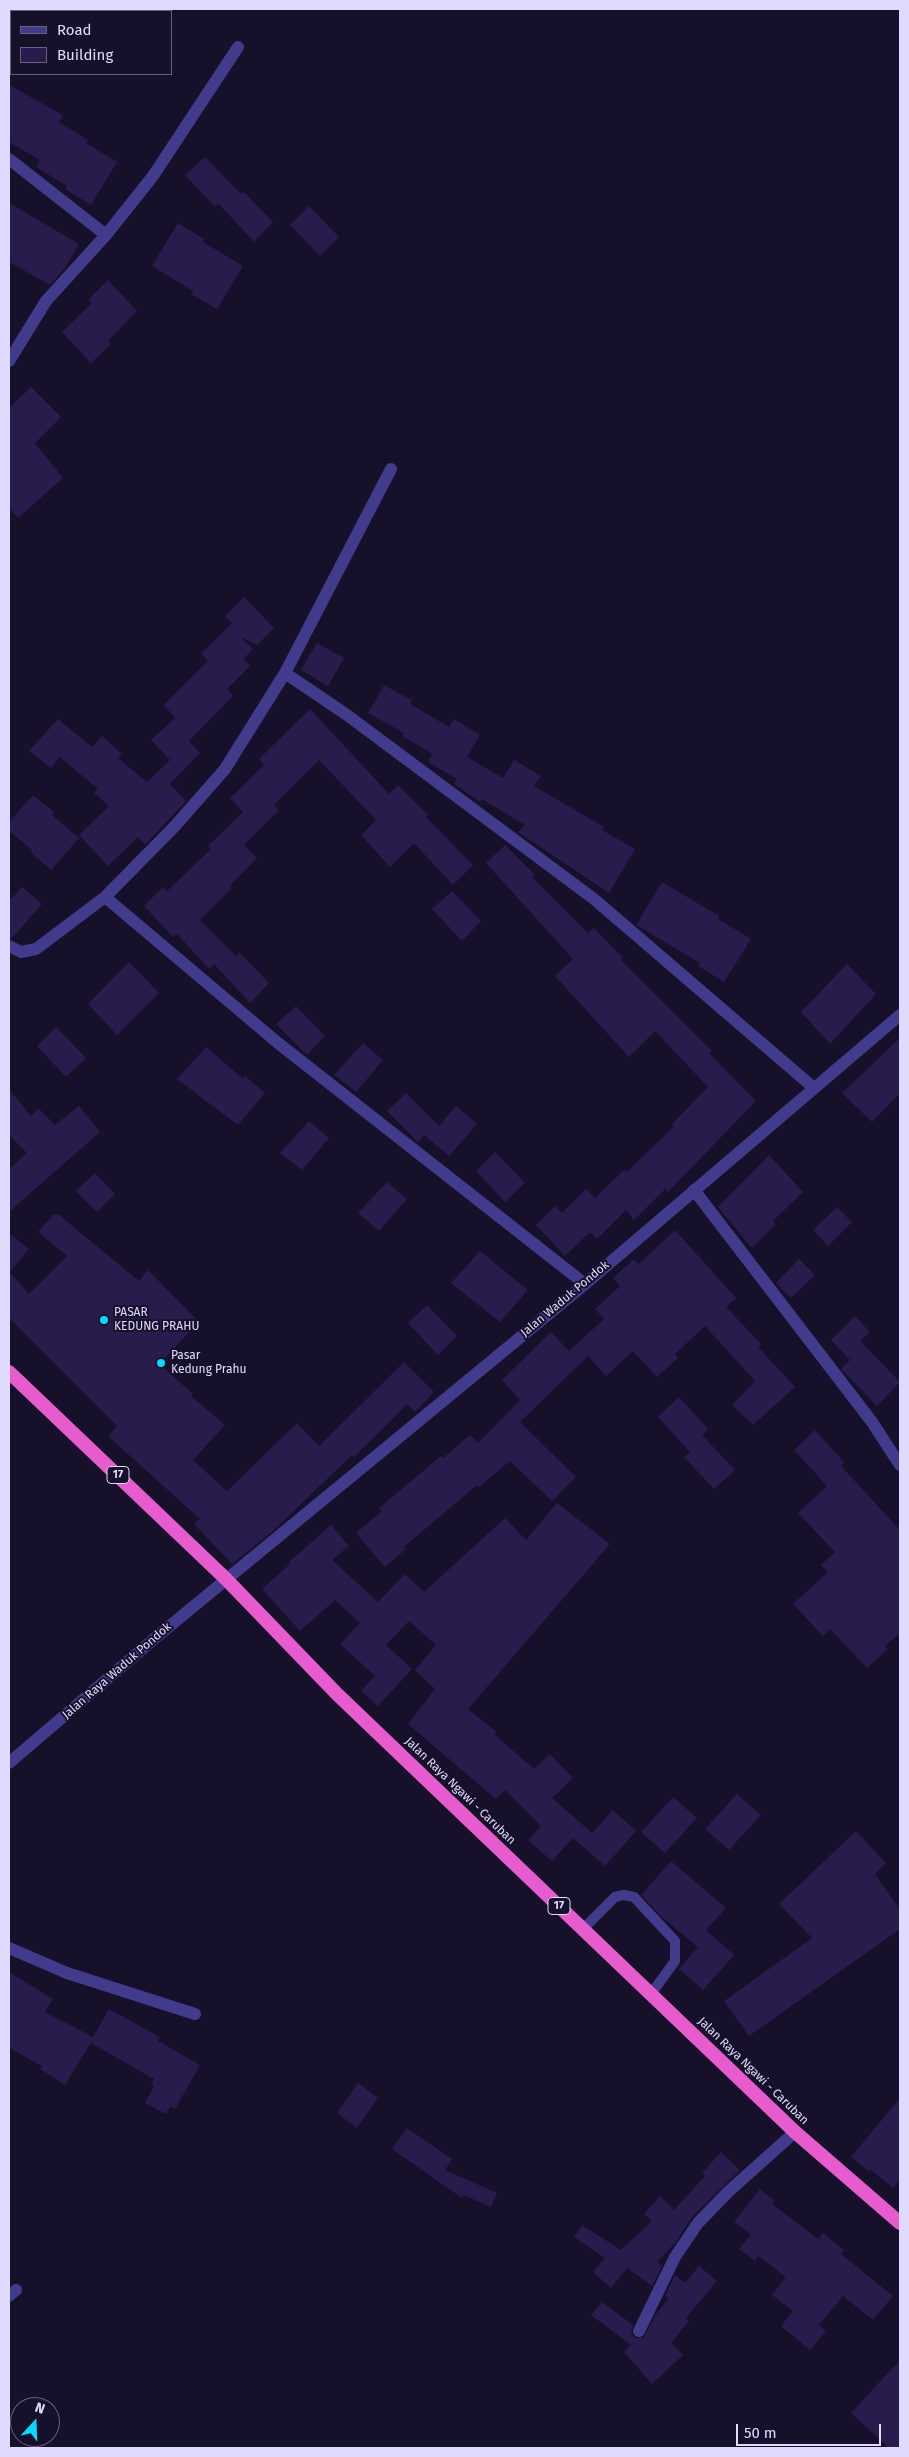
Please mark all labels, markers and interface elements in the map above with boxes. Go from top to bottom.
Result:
legend [10,10,172,75]
text: Road [57,21,92,39]
text: Building [57,46,113,64]
street label: Jalan Waduk Pondok [518,1258,612,1340]
place label: PASAR KEDUNG PRAHU [114,1306,199,1334]
marker: PASAR KEDUNG PRAHU [98,1314,110,1326]
place label: Pasar Kedung Prahu [171,1349,247,1377]
marker: Pasar Kedung Prahu [155,1357,167,1369]
road number: 17 [107,1466,129,1484]
street label: Jalan Raya Waduk Pondok [60,1620,174,1722]
street label: Jalan Raya Ngawi - Caruban [402,1734,518,1848]
road number: 17 [548,1898,570,1914]
street label: Jalan Raya Ngawi - Caruban [695,2014,811,2128]
north arrow [10,2397,60,2447]
text: N [33,2399,47,2418]
scale bar [739,2414,884,2446]
text: 50 m [744,2424,777,2442]

